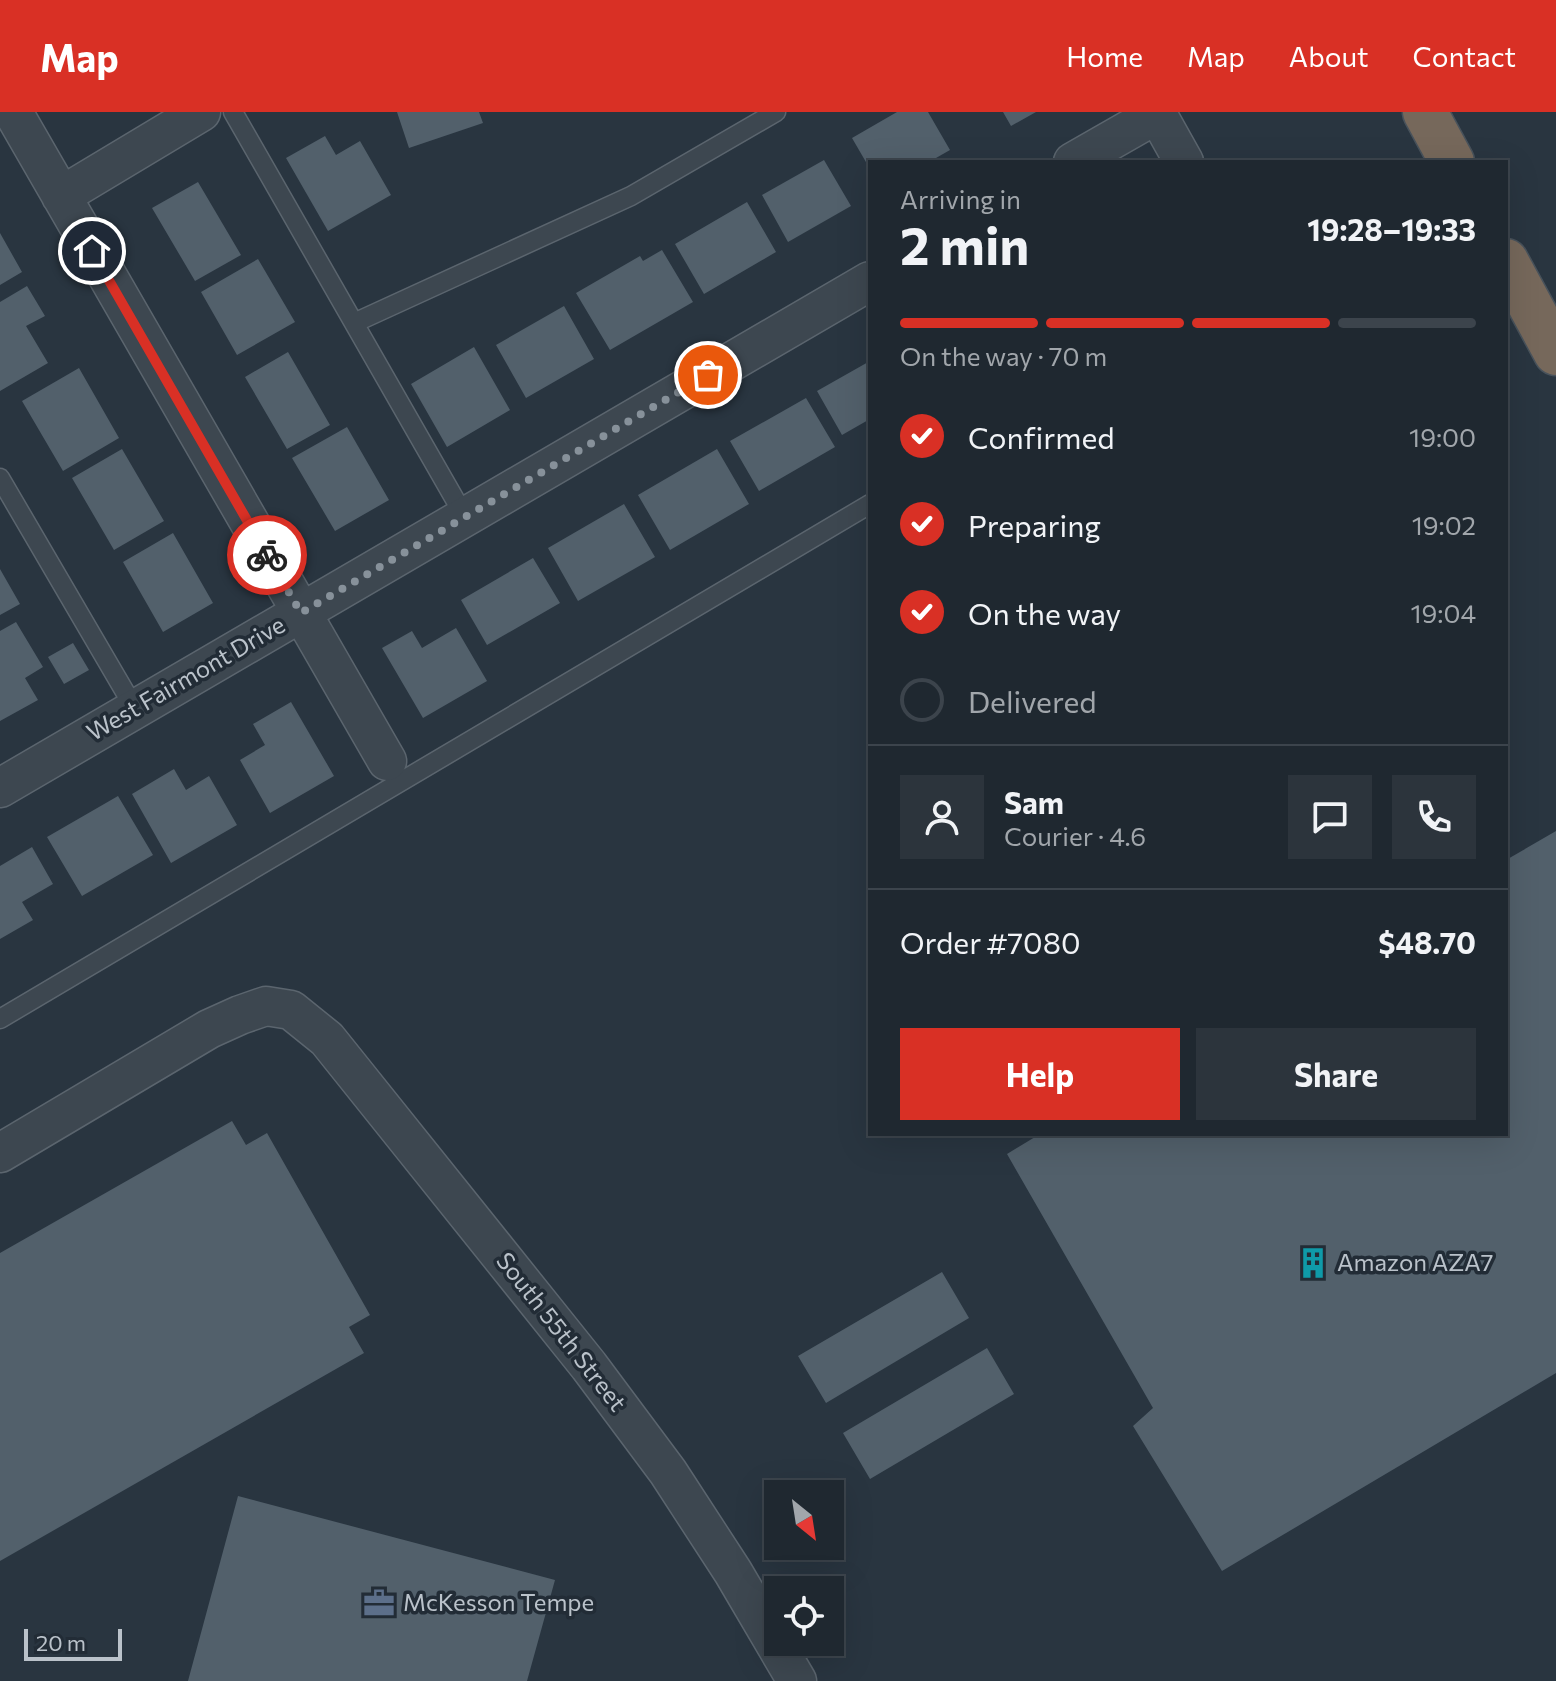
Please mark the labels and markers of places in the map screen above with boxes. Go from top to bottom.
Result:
pin [58,217,126,285]
pin [674,341,742,409]
building icon: Amazon AZA7 [1296,1246,1330,1280]
place label: Amazon AZA7 [1337,1247,1494,1276]
office icon: McKesson Tempe [362,1586,396,1620]
place label: McKesson Tempe [403,1587,594,1616]

